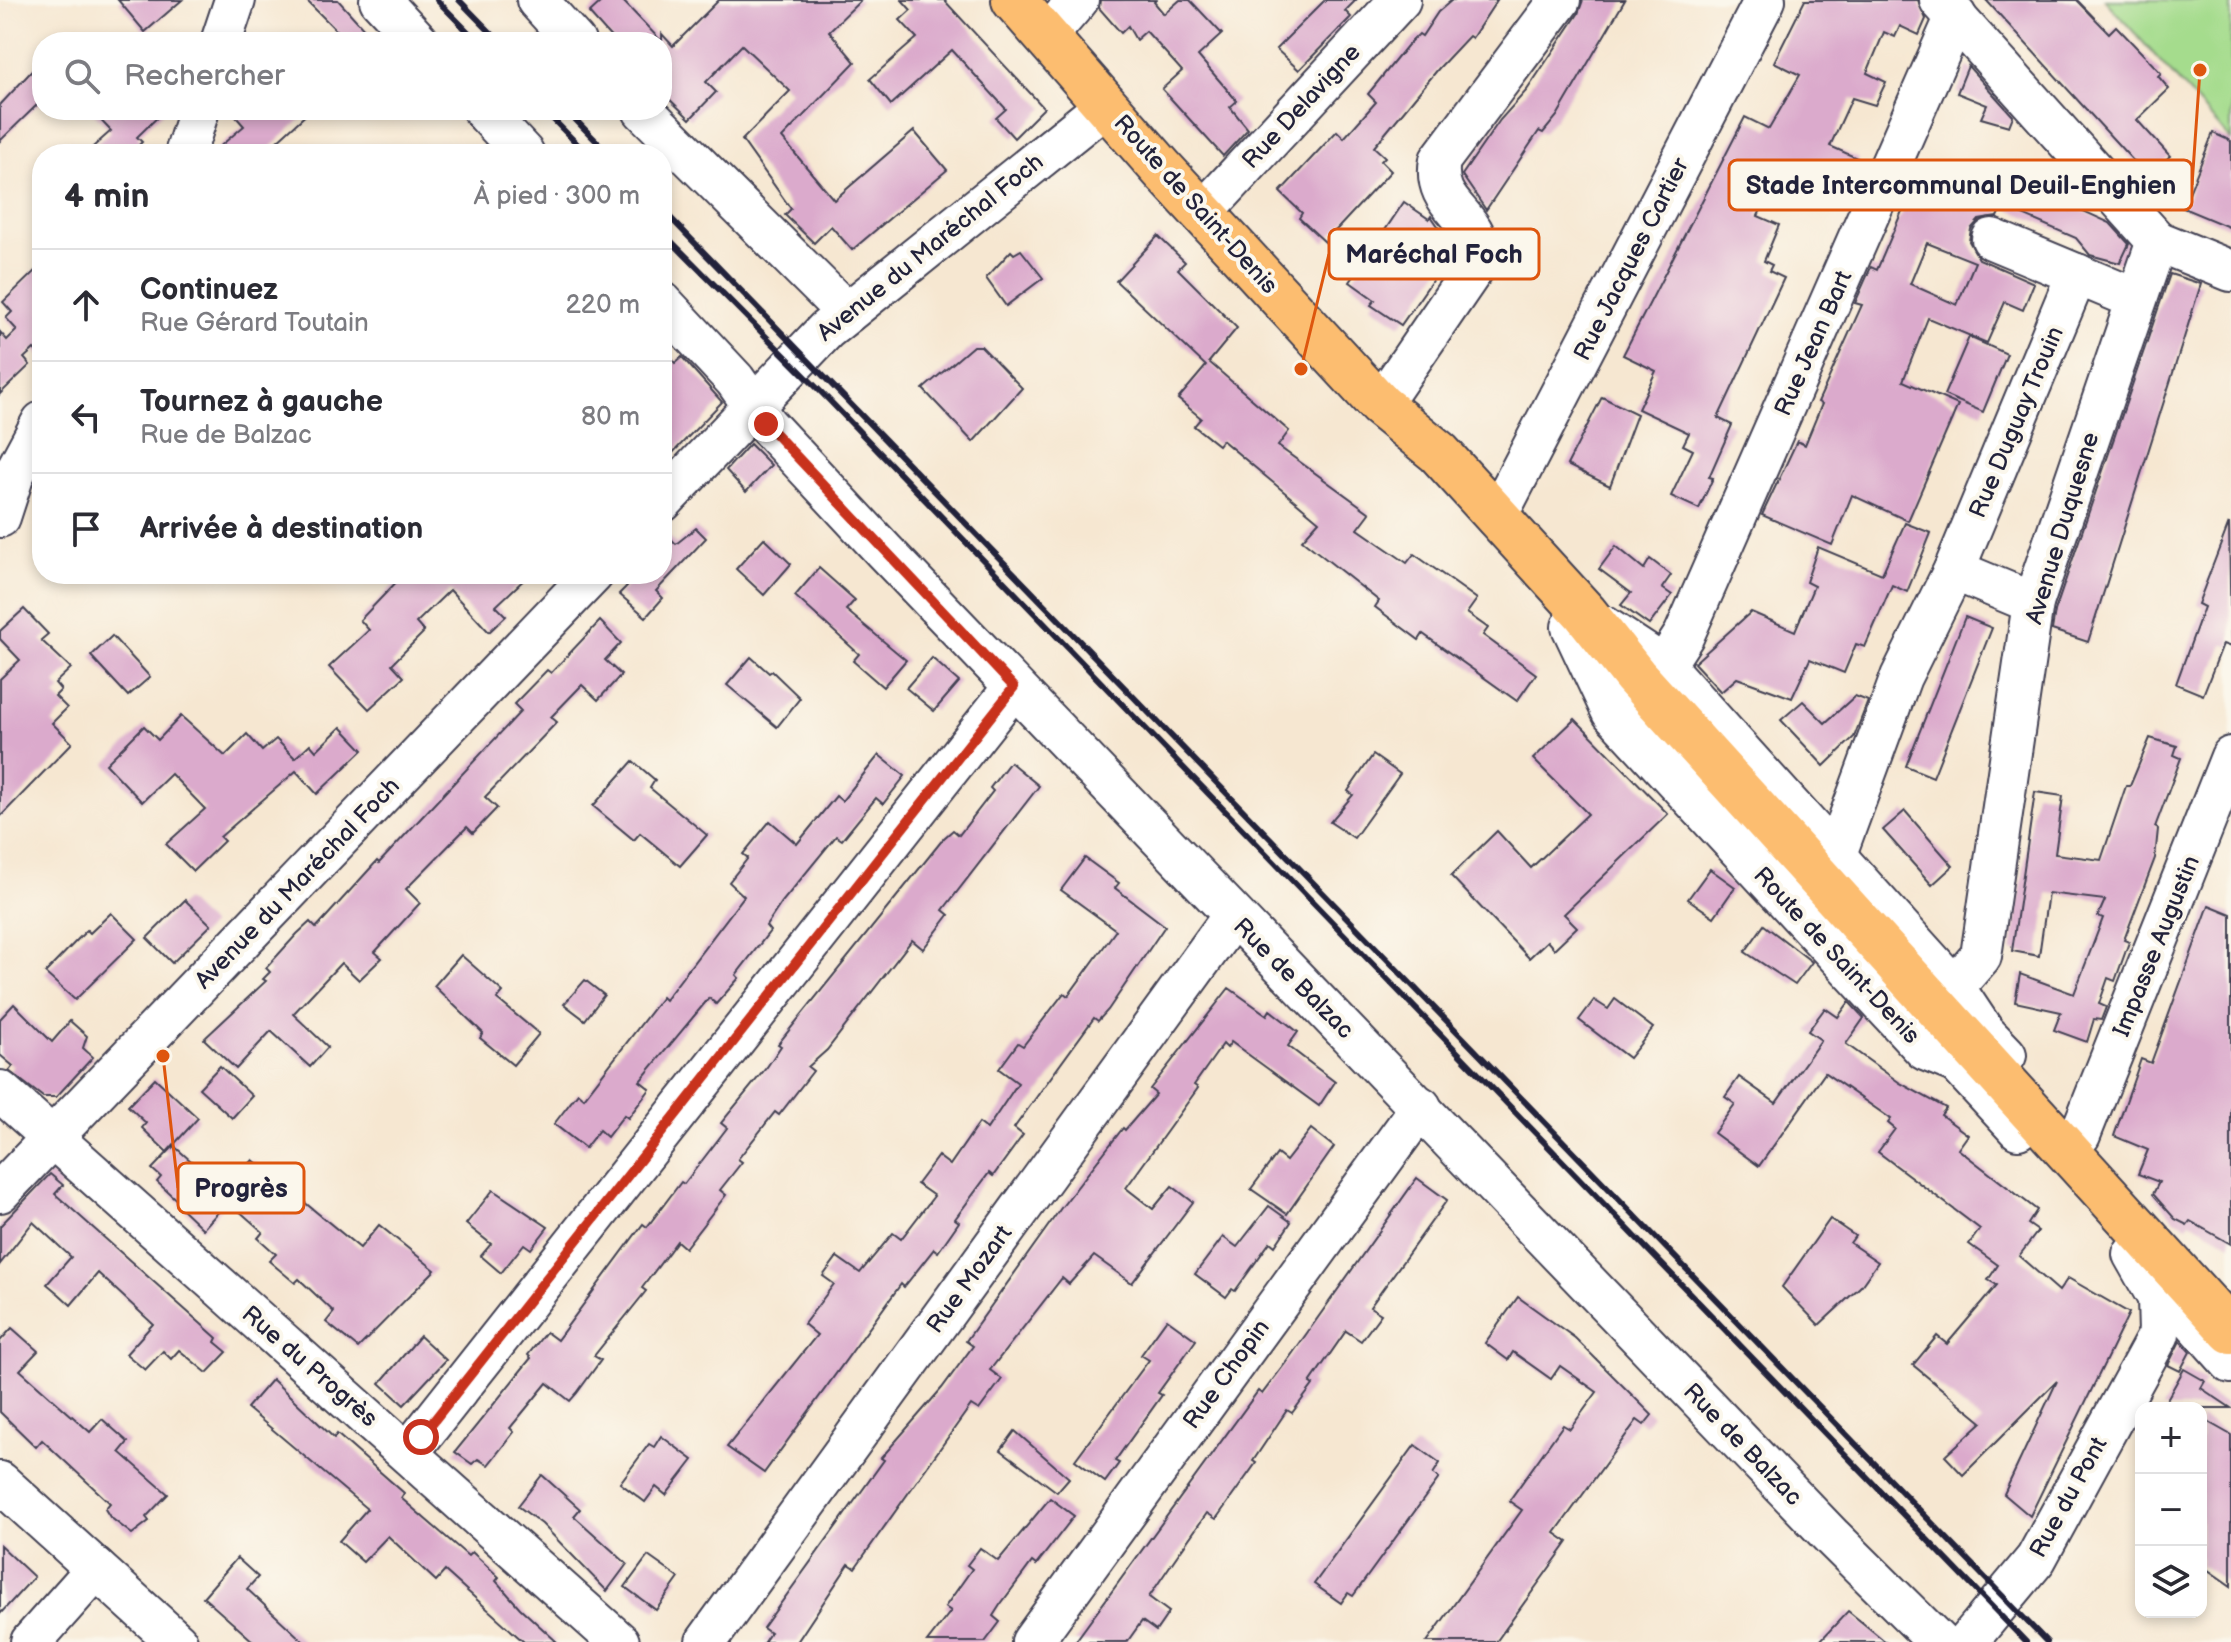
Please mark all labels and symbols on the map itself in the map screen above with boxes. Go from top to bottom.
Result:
street label: Rue Delavigne [1236,38,1367,175]
street label: Route de Saint-Denis [1108,109,1284,300]
street label: Avenue du Maréchal Foch [812,147,1049,347]
street label: Rue Jacques Cartier [1568,153,1695,365]
callout: Stade Intercommunal Deuil-Enghien [1729,160,2192,210]
text: Stade Intercommunal Deuil-Enghien [1746,171,2176,202]
callout: Maréchal Foch [1329,229,1539,279]
text: Maréchal Foch [1345,240,1523,271]
street label: Rue Jean Bart [1768,265,1859,420]
street label: Rue Duguay Trouin [1963,322,2070,522]
route end [748,406,784,442]
street label: Avenue Duquesne [2019,429,2105,628]
street label: Avenue du Maréchal Foch [189,772,406,995]
street label: Impasse Augustin [2107,851,2206,1041]
street label: Route de Saint-Denis [1747,861,1926,1050]
street label: Rue de Balzac [1227,912,1360,1045]
callout: Progrès [178,1163,304,1213]
text: Progrès [194,1174,288,1205]
street label: Rue Mozart [921,1219,1019,1339]
street label: Rue du Progrès [236,1300,383,1433]
street label: Rue Chopin [1177,1314,1276,1435]
street label: Rue de Balzac [1677,1377,1808,1511]
route start [403,1419,439,1455]
street label: Rue du Pont [2023,1431,2114,1563]

